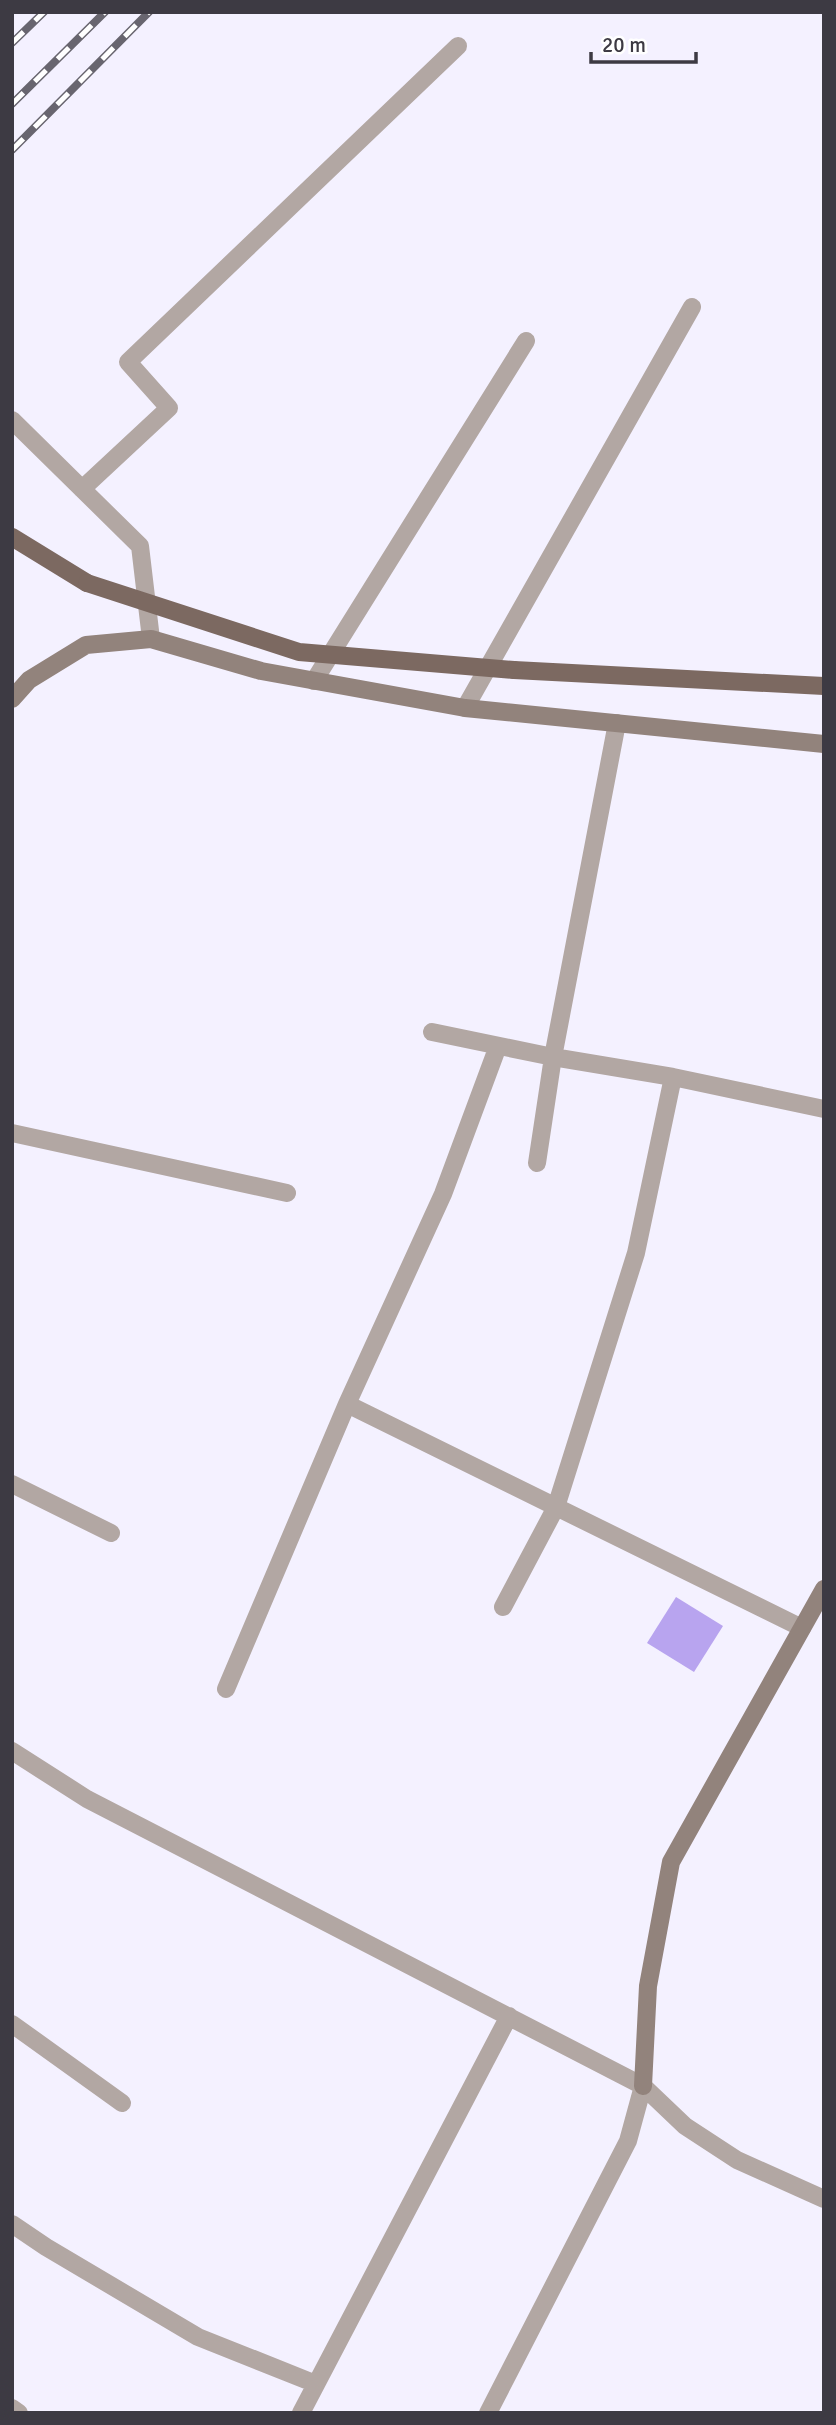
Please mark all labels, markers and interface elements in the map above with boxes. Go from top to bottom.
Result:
scale bar [591,21,696,65]
text: 20 m [602,32,646,58]

